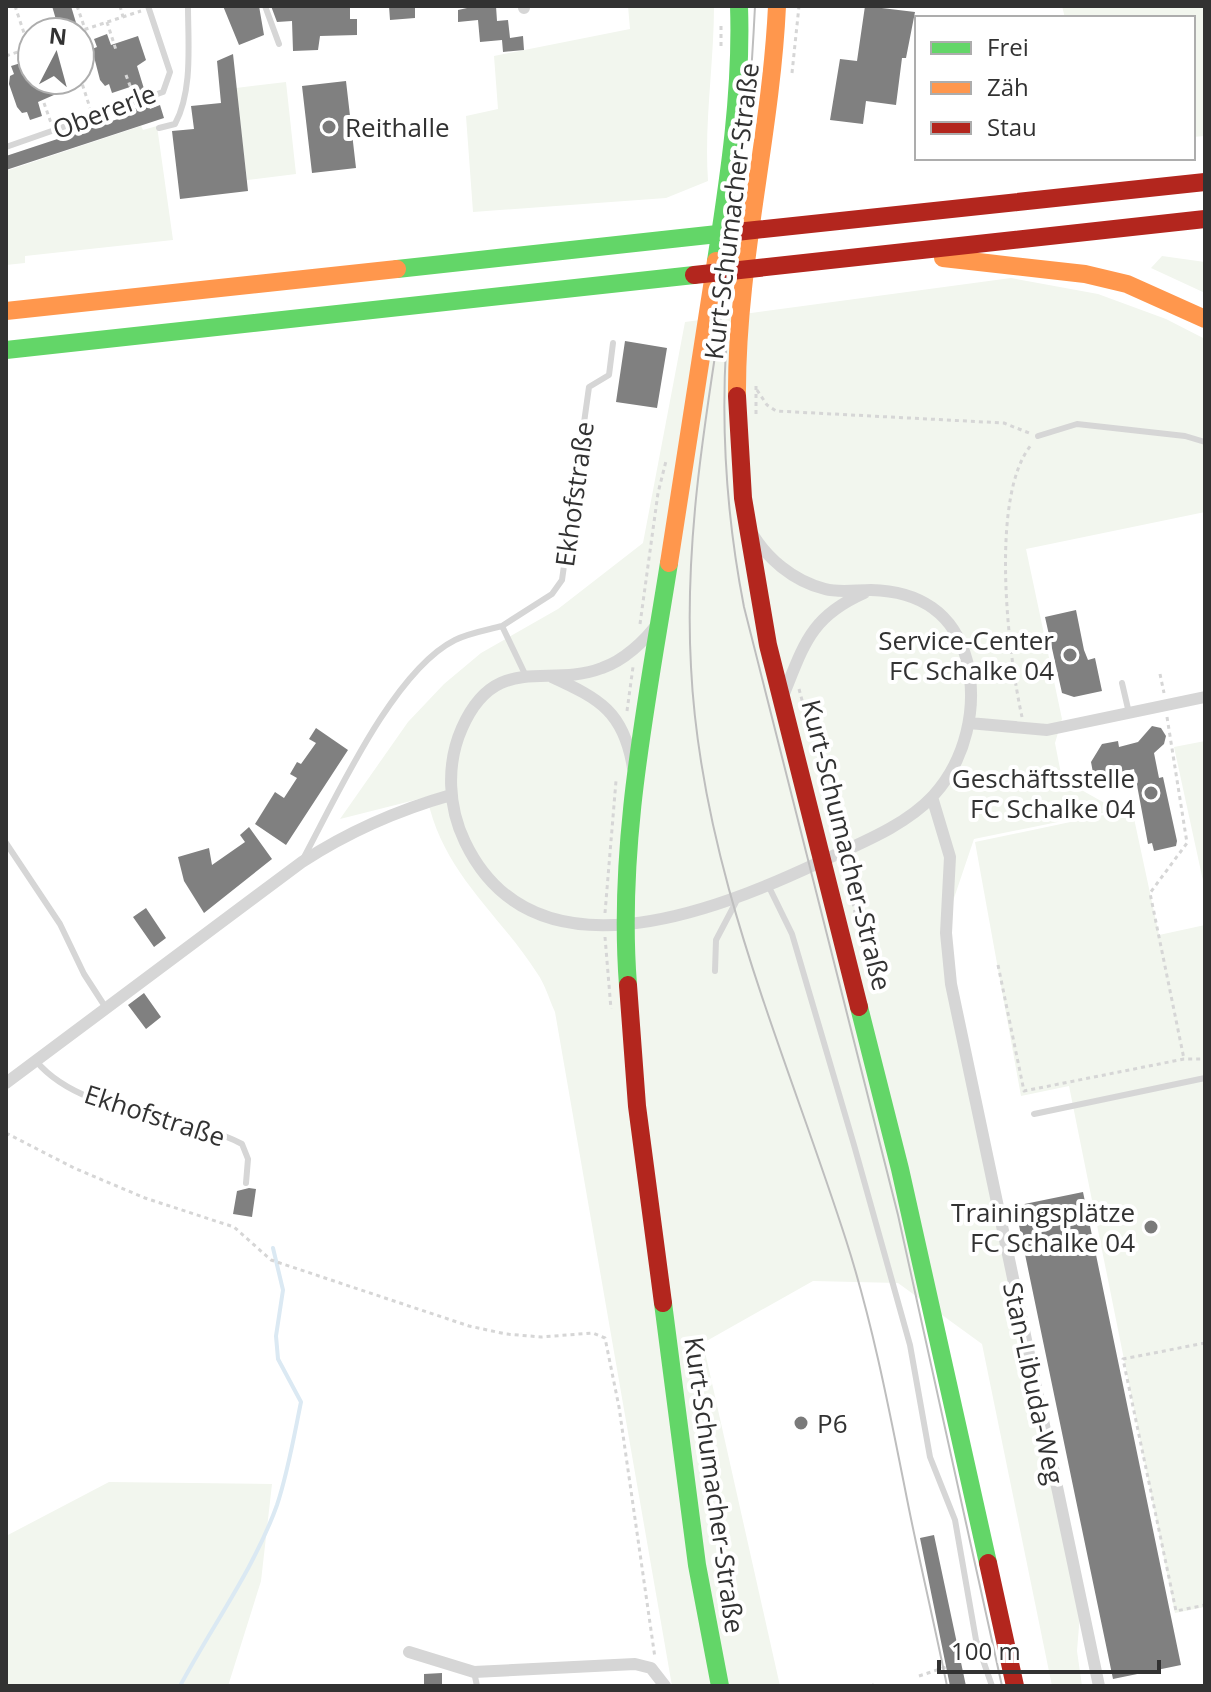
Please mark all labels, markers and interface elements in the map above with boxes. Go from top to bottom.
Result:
north arrow [16,16,96,96]
legend [915,16,1195,160]
text: N [48,19,69,51]
text: Frei [987,30,1029,63]
street label: Kurt-Schumacher-Straße [695,61,767,361]
text: Zäh [987,70,1029,103]
street label: Obererle [47,75,161,147]
place label: Reithalle [345,109,450,145]
text: Stau [987,110,1037,143]
marker: Reithalle [320,118,338,136]
street label: Ekhofstraße [546,419,602,569]
place label: Service-Center FC Schalke 04 [878,622,1054,688]
marker: Service-Center FC Schalke 04 [1061,646,1079,664]
street label: Kurt-Schumacher-Straße [793,696,901,994]
place label: Geschäftsstelle FC Schalke 04 [952,760,1135,826]
marker: Geschäftsstelle FC Schalke 04 [1142,784,1160,802]
street label: Ekhofstraße [80,1075,230,1155]
place label: Trainingsplätze FC Schalke 04 [951,1194,1135,1260]
marker: Trainingsplätze FC Schalke 04 [1142,1218,1160,1236]
street label: Stan-Libuda-Weg [995,1279,1073,1487]
street label: Kurt-Schumacher-Straße [676,1335,754,1635]
place label: P6 [817,1405,848,1441]
marker: P6 [792,1414,810,1432]
scale bar [939,1624,1159,1674]
text: 100 m [951,1634,1021,1667]

